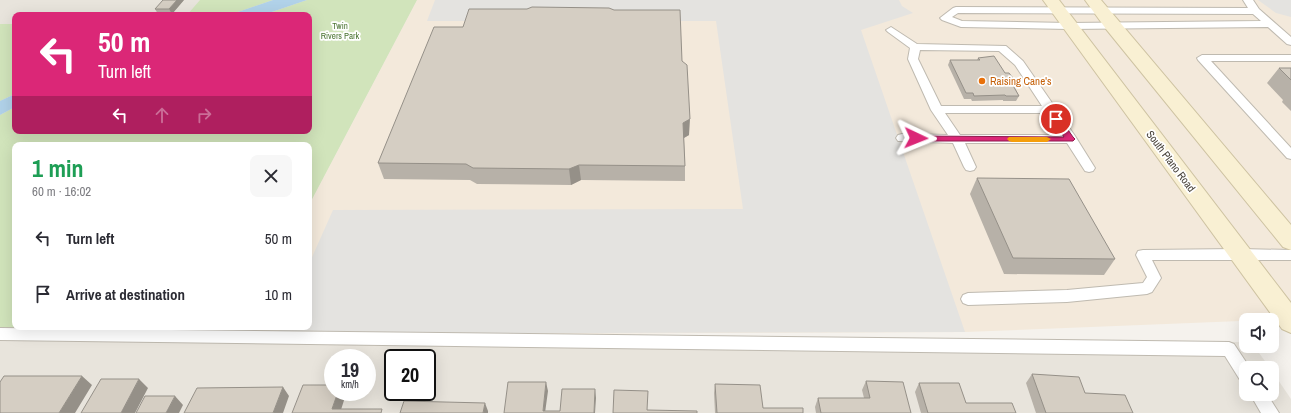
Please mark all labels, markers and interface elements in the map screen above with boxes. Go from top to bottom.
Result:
park label: Twin Rivers Park [321,20,360,42]
text: 50 m [98,23,150,61]
icon: left [32,28,84,80]
text: Turn left [98,59,151,84]
place label: Raising Cane's [990,74,1052,88]
marker: Raising Cane's [977,76,987,86]
pin [1039,102,1073,136]
icon: left [109,104,131,126]
icon: ahead [151,104,173,126]
icon: right [193,104,215,126]
icon: arrive [1045,108,1067,130]
position arrow [895,117,937,159]
street label: South Plano Road [1143,128,1199,194]
text: 1 min [32,152,83,184]
button: close [250,155,292,197]
text: 60 m · 16:02 [32,183,91,200]
icon: left [32,227,54,249]
text: Turn left [66,228,114,249]
text: 50 m [265,228,292,249]
icon: arrive [32,283,54,305]
text: Arrive at destination [66,284,185,305]
text: 10 m [265,284,292,305]
map controls [1239,313,1279,401]
button: sound [1239,313,1279,353]
speed limit sign: 20 [384,349,436,401]
text: 19 [341,356,359,383]
button: search [1239,361,1279,401]
text: km/h [341,378,359,391]

